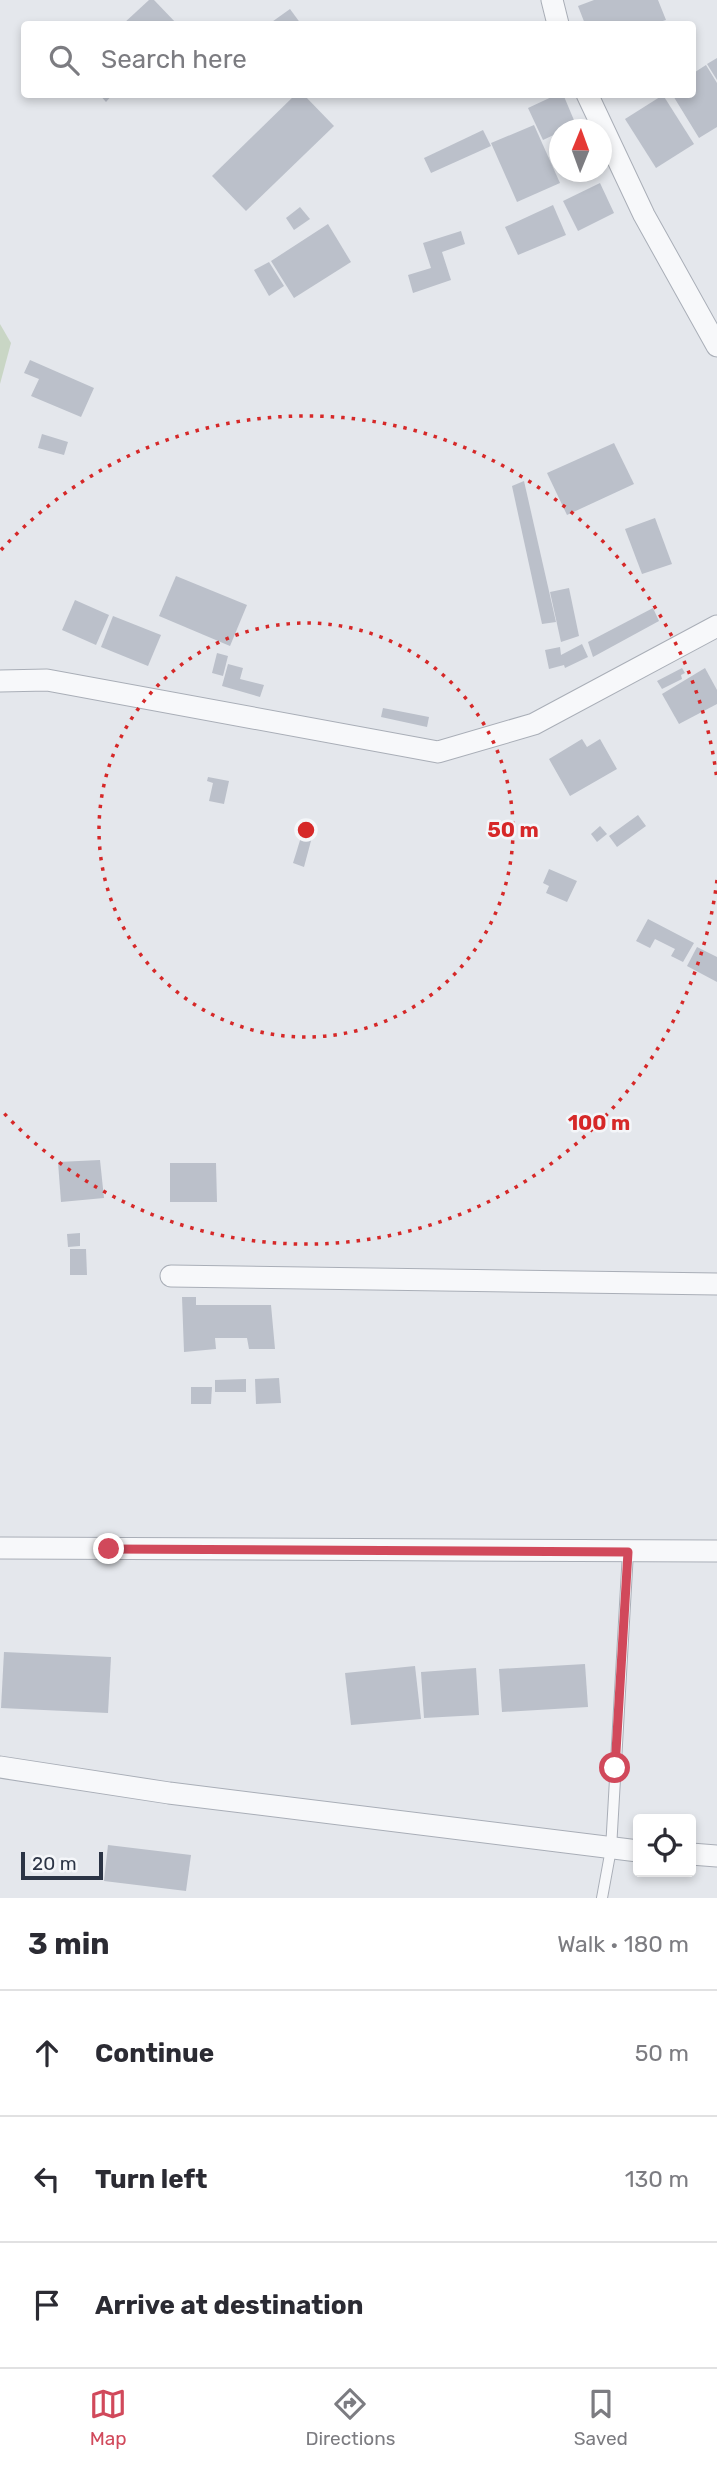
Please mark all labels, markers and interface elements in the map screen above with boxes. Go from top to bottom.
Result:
search box [21,21,696,98]
icon: search [45,41,83,79]
text: Search here [101,44,247,75]
north arrow [549,119,612,182]
text: 50 m [487,817,539,842]
centre of rings [294,818,318,842]
text: 100 m [568,1110,630,1135]
route end [93,1533,124,1564]
route start [599,1752,630,1783]
map controls [633,1814,696,1877]
button: locate [633,1814,696,1877]
scale bar [21,1849,103,1881]
text: 20 m [32,1852,77,1875]
text: 3 min [28,1926,110,1962]
text: Walk · 180 m [557,1930,689,1958]
icon: ahead [28,2034,66,2072]
text: Continue [95,2038,214,2069]
text: 50 m [635,2039,689,2067]
icon: left [28,2160,66,2198]
text: Turn left [95,2164,207,2195]
text: 130 m [625,2165,689,2193]
icon: arrive [28,2286,66,2324]
text: Arrive at destination [95,2290,363,2321]
tab: Map [89,2385,127,2450]
tab: Directions [305,2385,395,2450]
tab: Saved [574,2385,628,2450]

